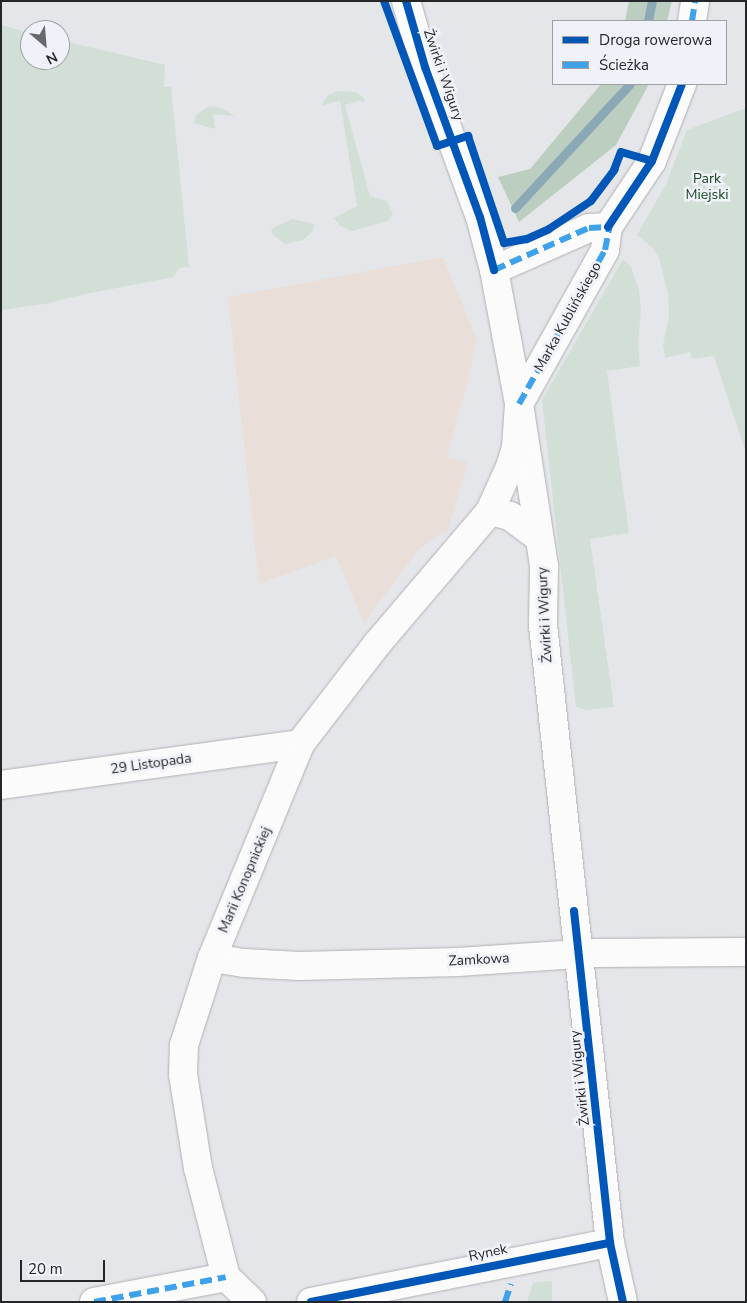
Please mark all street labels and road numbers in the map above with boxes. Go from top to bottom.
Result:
street label: Żwirki i Wigury [419,27,467,123]
street label: Marka Kublińskiego [531,259,605,375]
street label: Żwirki i Wigury [534,567,556,663]
street label: 29 Listopada [109,750,193,778]
street label: Marii Konopnickiej [215,825,275,935]
street label: Zamkowa [448,950,510,970]
street label: Żwirki i Wigury [567,1029,593,1127]
street label: Rynek [467,1241,509,1265]

